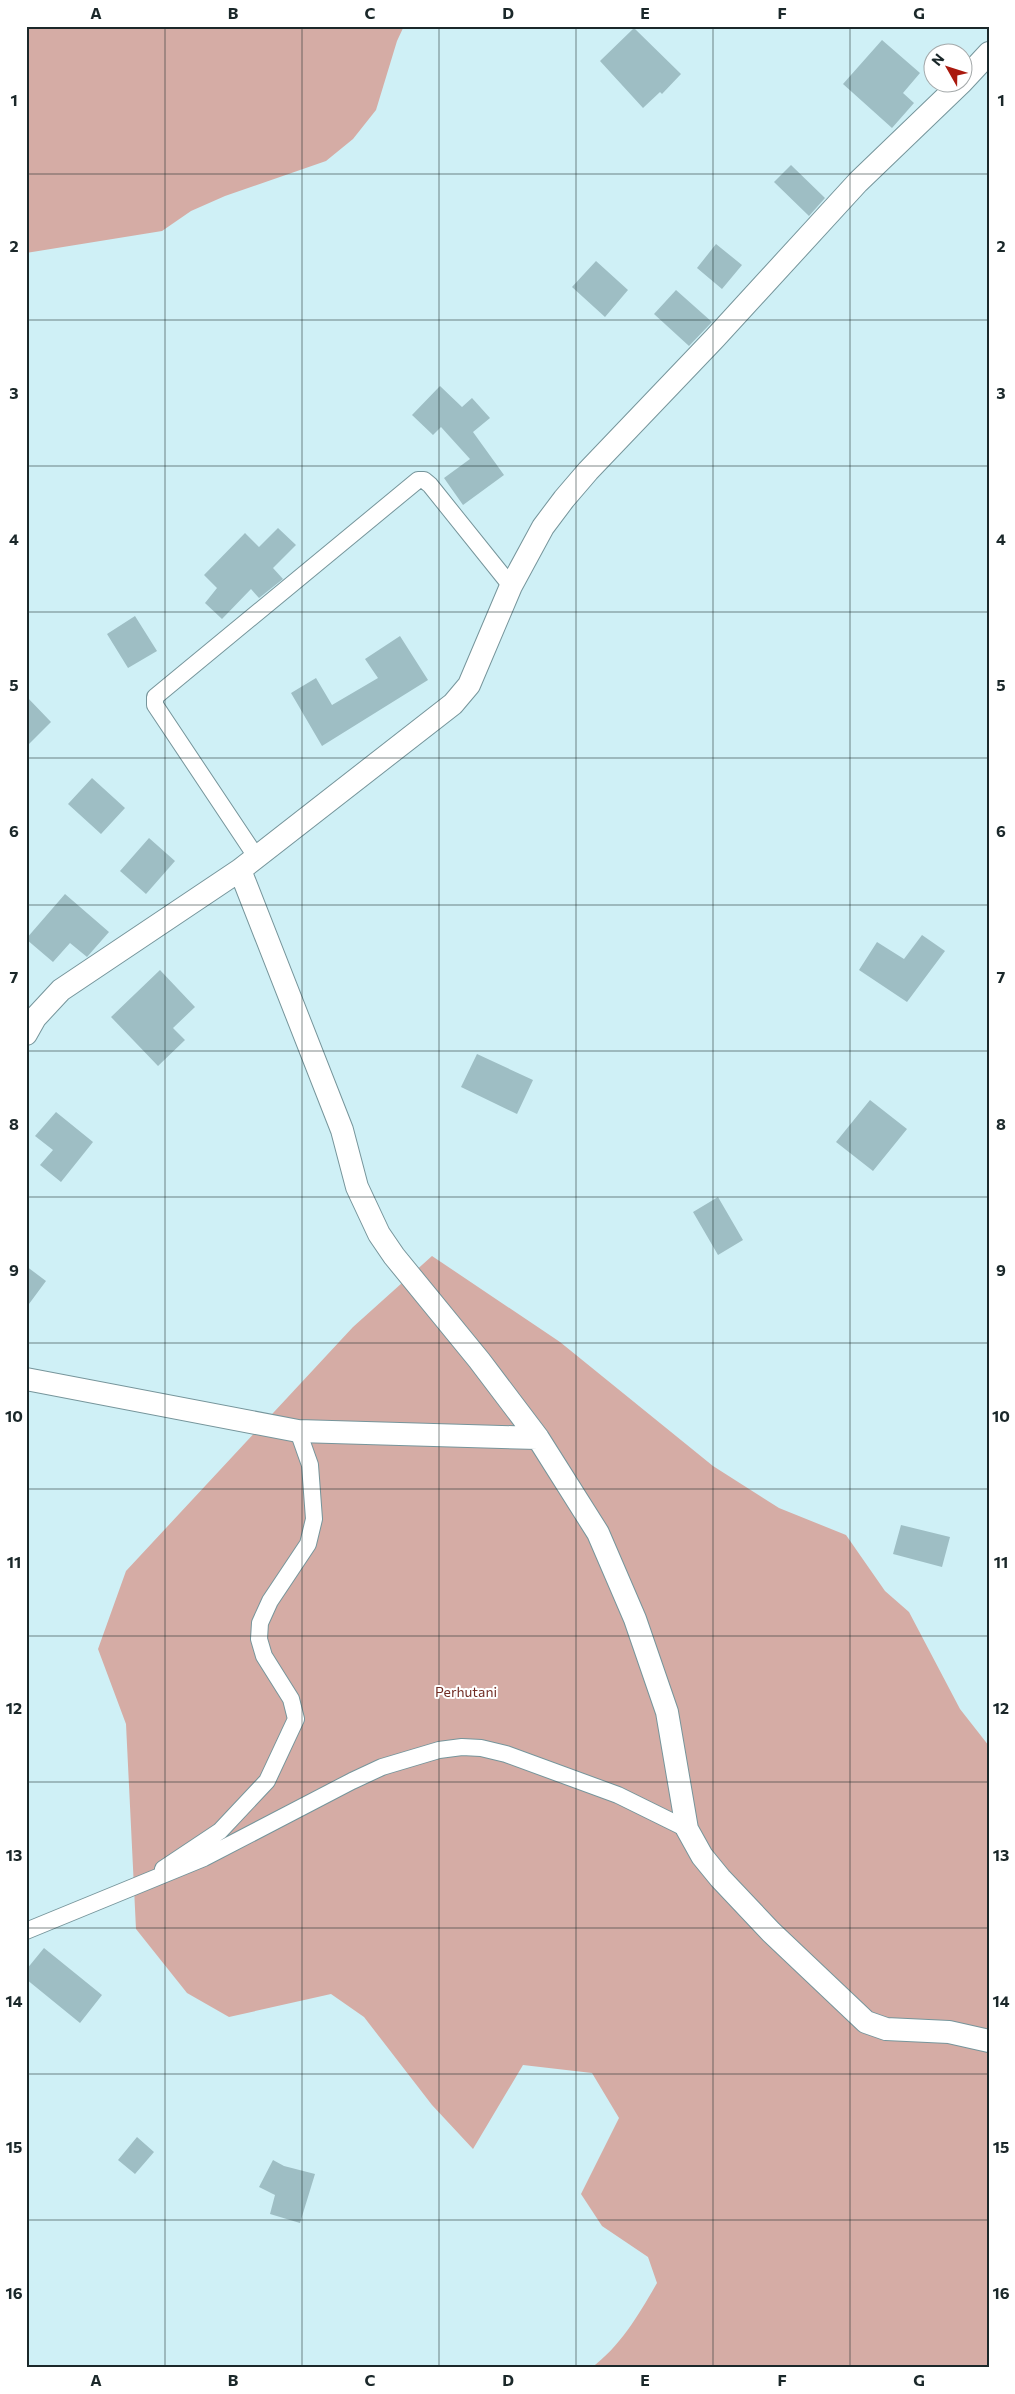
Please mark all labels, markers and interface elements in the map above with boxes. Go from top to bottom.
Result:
text: A [90,3,102,22]
text: B [228,3,239,22]
text: C [365,3,376,22]
text: D [502,3,514,22]
text: E [640,3,650,22]
text: F [777,3,787,22]
text: G [913,3,925,22]
north arrow [922,42,972,92]
text: N [928,50,947,69]
text: 1 [10,90,18,109]
text: 1 [997,90,1005,109]
text: 2 [9,236,19,255]
text: 2 [996,236,1006,255]
text: 3 [9,383,19,402]
text: 3 [996,383,1006,402]
text: 4 [9,529,19,548]
text: 4 [996,529,1006,548]
text: 5 [9,675,19,694]
text: 5 [996,675,1006,694]
text: 6 [9,821,19,840]
text: 6 [996,821,1006,840]
text: 7 [10,967,19,986]
text: 7 [997,967,1006,986]
text: 8 [9,1114,19,1133]
text: 8 [996,1114,1006,1133]
text: 9 [9,1260,19,1279]
text: 9 [996,1260,1006,1279]
text: 10 [5,1406,23,1425]
text: 10 [992,1406,1010,1425]
text: 11 [7,1552,21,1571]
text: 11 [994,1552,1008,1571]
park label: Perhutani [435,1683,497,1700]
text: 12 [6,1698,22,1717]
text: 12 [993,1698,1009,1717]
text: 13 [6,1845,22,1864]
text: 13 [993,1845,1009,1864]
text: 14 [5,1991,23,2010]
text: 14 [992,1991,1010,2010]
text: 15 [6,2137,22,2156]
text: 15 [993,2137,1009,2156]
text: 16 [5,2283,23,2302]
text: 16 [992,2283,1010,2302]
text: A [90,2370,102,2389]
text: B [228,2370,239,2389]
text: C [365,2370,376,2389]
text: D [502,2370,514,2389]
text: E [640,2370,650,2389]
text: F [777,2370,787,2389]
text: G [913,2370,925,2389]

